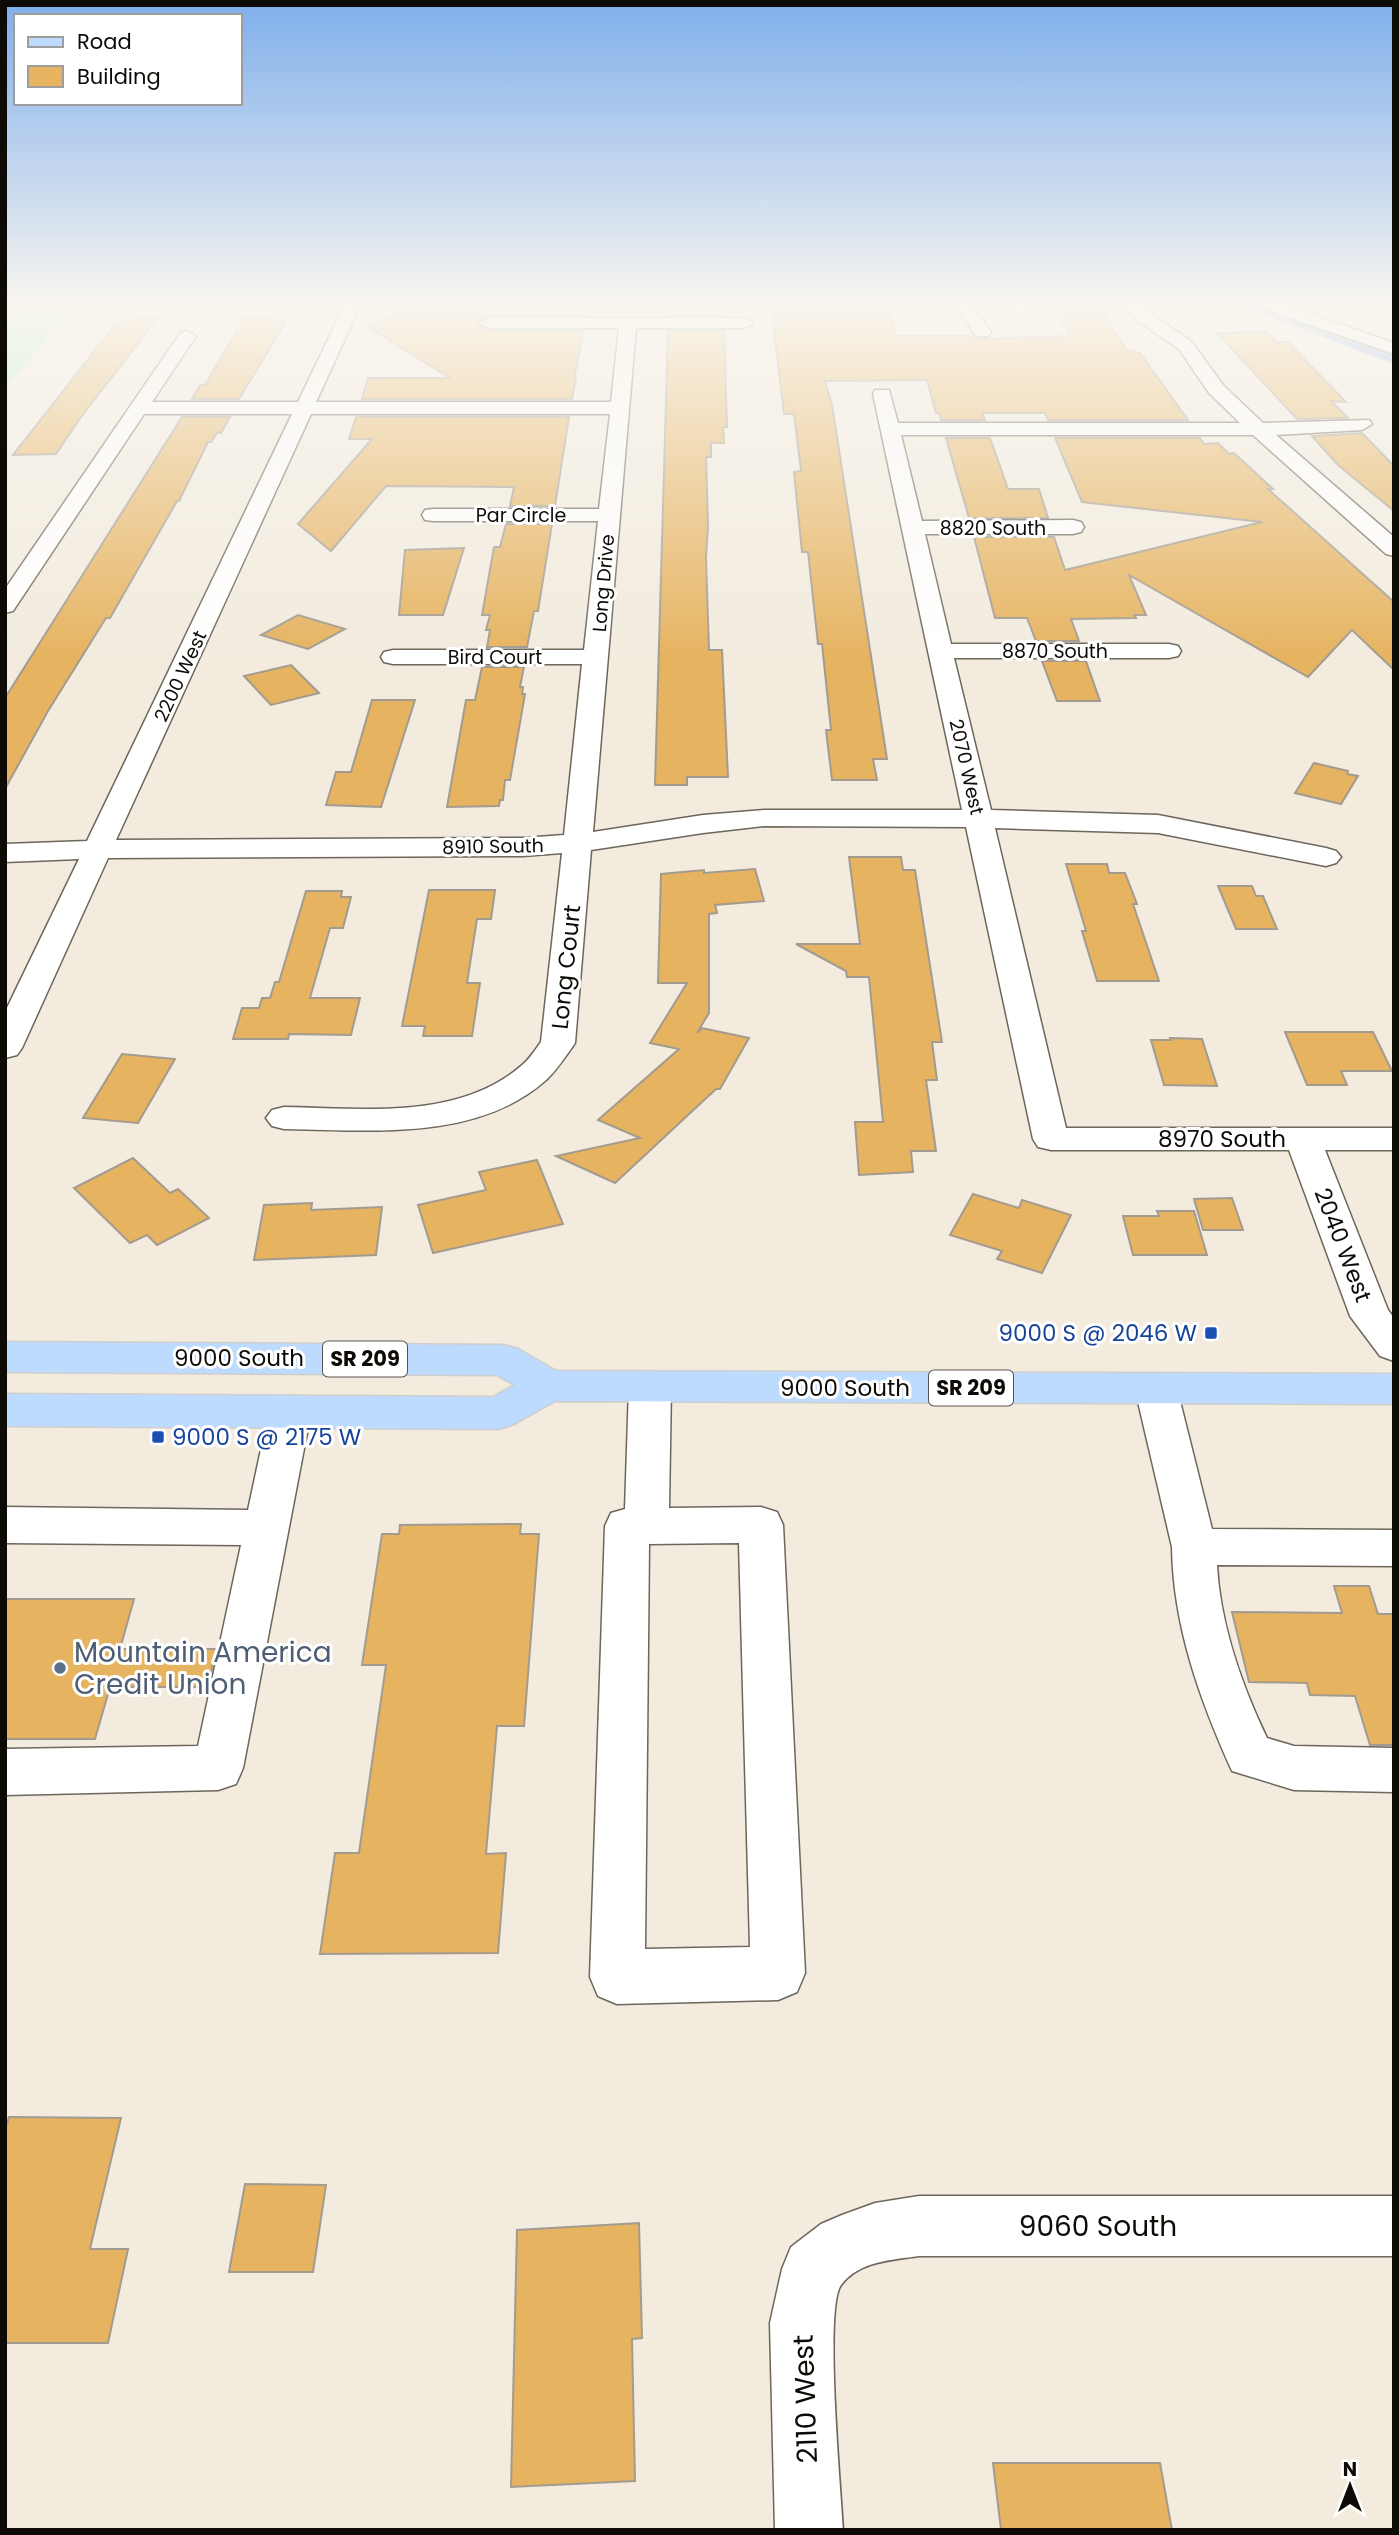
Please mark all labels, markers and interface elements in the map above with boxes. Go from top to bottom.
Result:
legend [14,14,242,105]
text: Road [77,27,132,56]
text: Building [77,62,161,91]
street label: Par Circle [476,502,566,529]
street label: 8820 South [940,515,1046,542]
street label: Long Drive [586,533,621,633]
street label: 2200 West [148,626,213,726]
street label: 8870 South [1002,638,1108,665]
street label: Bird Court [448,644,542,671]
street label: 2070 West [942,717,991,818]
street label: 8910 South [442,832,544,861]
street label: Long Court [544,903,588,1031]
street label: 8970 South [1158,1123,1286,1155]
street label: 2040 West [1307,1183,1379,1307]
place label: 9000 S @ 2046 W [999,1317,1197,1349]
marker: 9000 S @ 2046 W [1203,1325,1219,1341]
street label: 9000 South [174,1342,304,1374]
road number: SR 209 [323,1342,407,1376]
road number: SR 209 [929,1370,1013,1406]
street label: 9000 South [780,1372,910,1404]
place label: 9000 S @ 2175 W [172,1421,361,1453]
marker: 9000 S @ 2175 W [150,1429,166,1445]
place label: Mountain America Credit Union [74,1633,332,1704]
marker: Mountain America Credit Union [52,1660,68,1676]
street label: 9060 South [1019,2207,1177,2246]
street label: 2110 West [784,2334,827,2464]
north arrow [1315,2451,1385,2521]
text: N [1343,2456,1357,2483]

